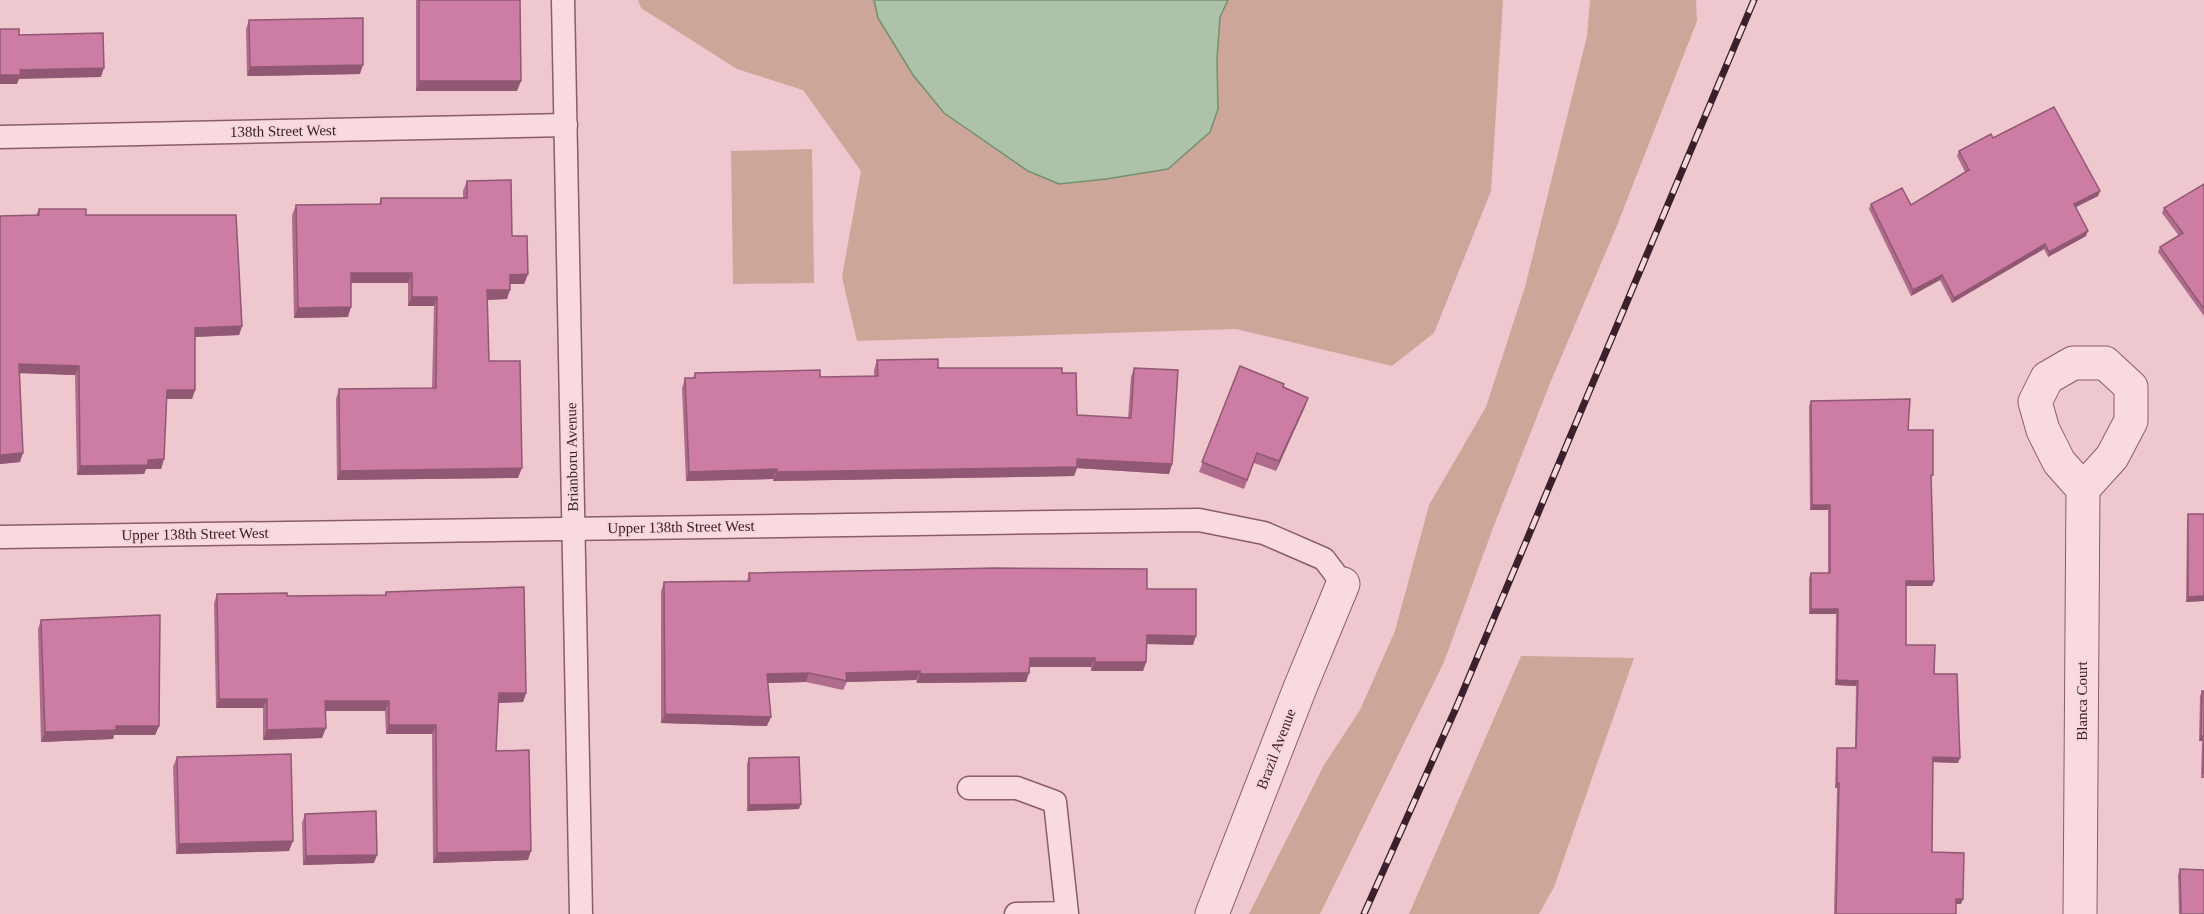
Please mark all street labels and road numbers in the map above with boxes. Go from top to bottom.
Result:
street label: 138th Street West [230,122,337,140]
street label: Brianboru Avenue [563,402,581,512]
street label: Upper 138th Street West [607,518,756,536]
street label: Upper 138th Street West [121,525,270,543]
street label: Blanca Court [2074,660,2090,741]
street label: Brazil Avenue [1253,706,1299,792]

